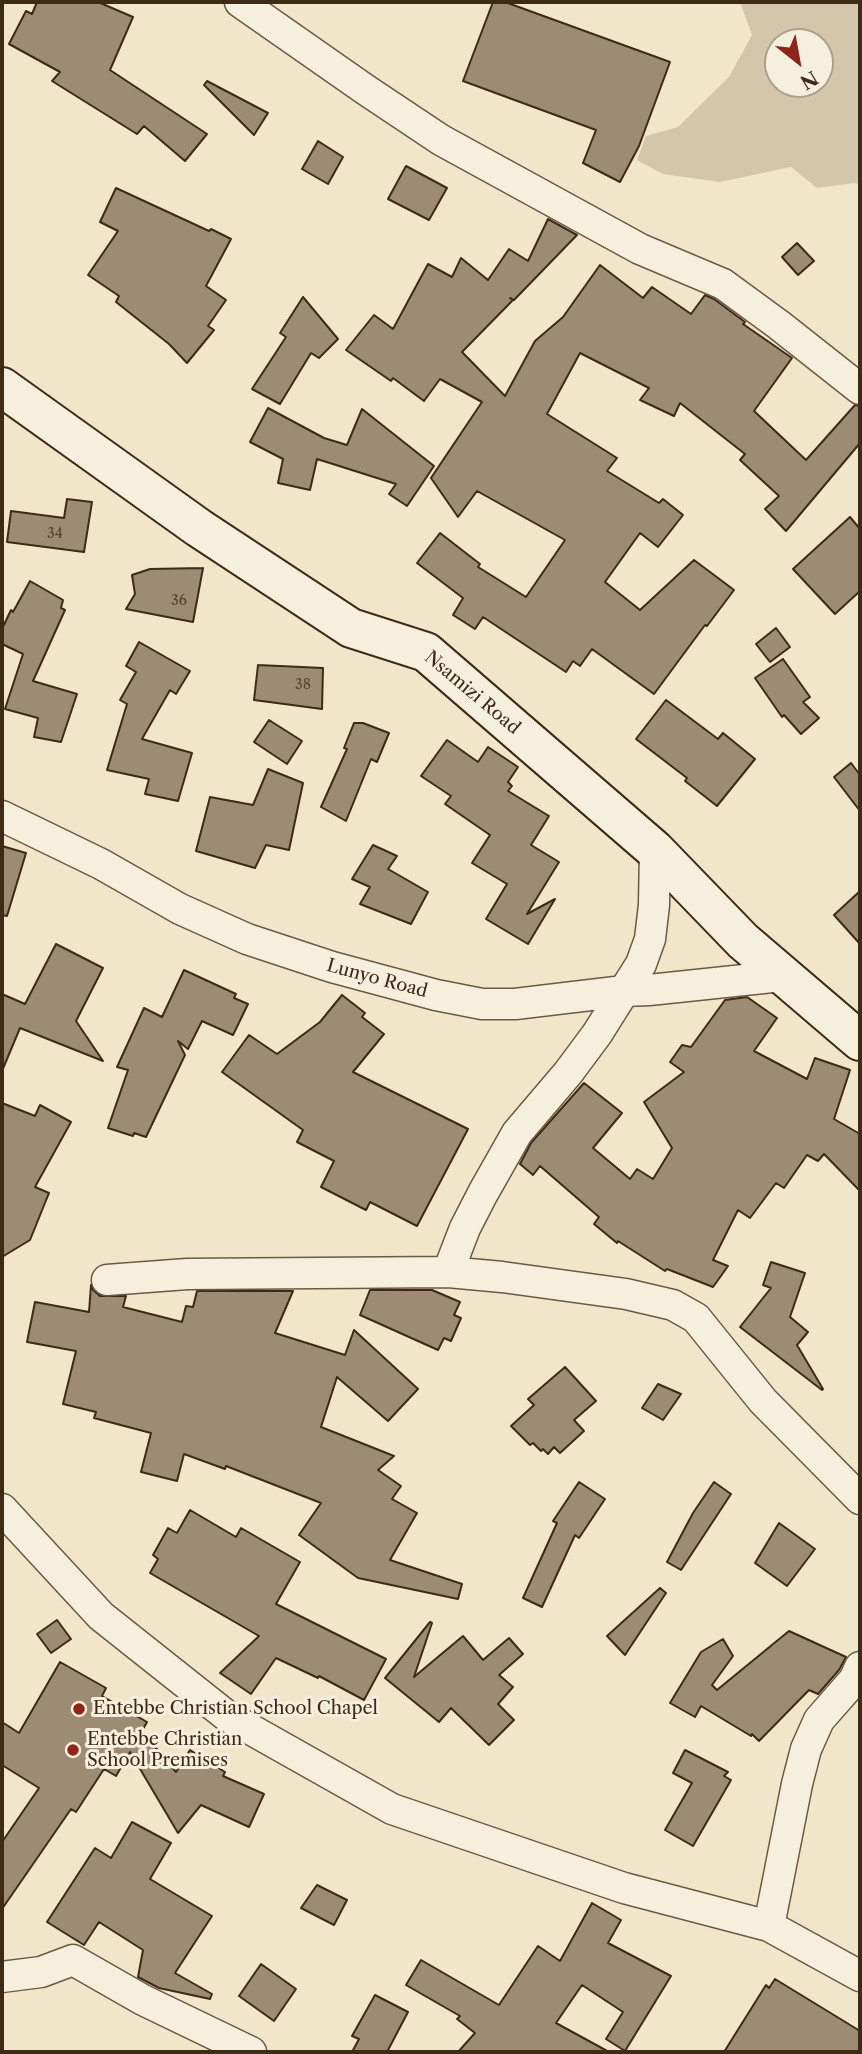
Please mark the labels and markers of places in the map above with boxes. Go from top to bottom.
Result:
place label: Entebbe Christian School Chapel [93,1698,378,1720]
marker: Entebbe Christian School Chapel [71,1701,87,1717]
place label: Entebbe Christian School Premises [87,1729,242,1772]
marker: Entebbe Christian School Premises [65,1742,81,1758]

